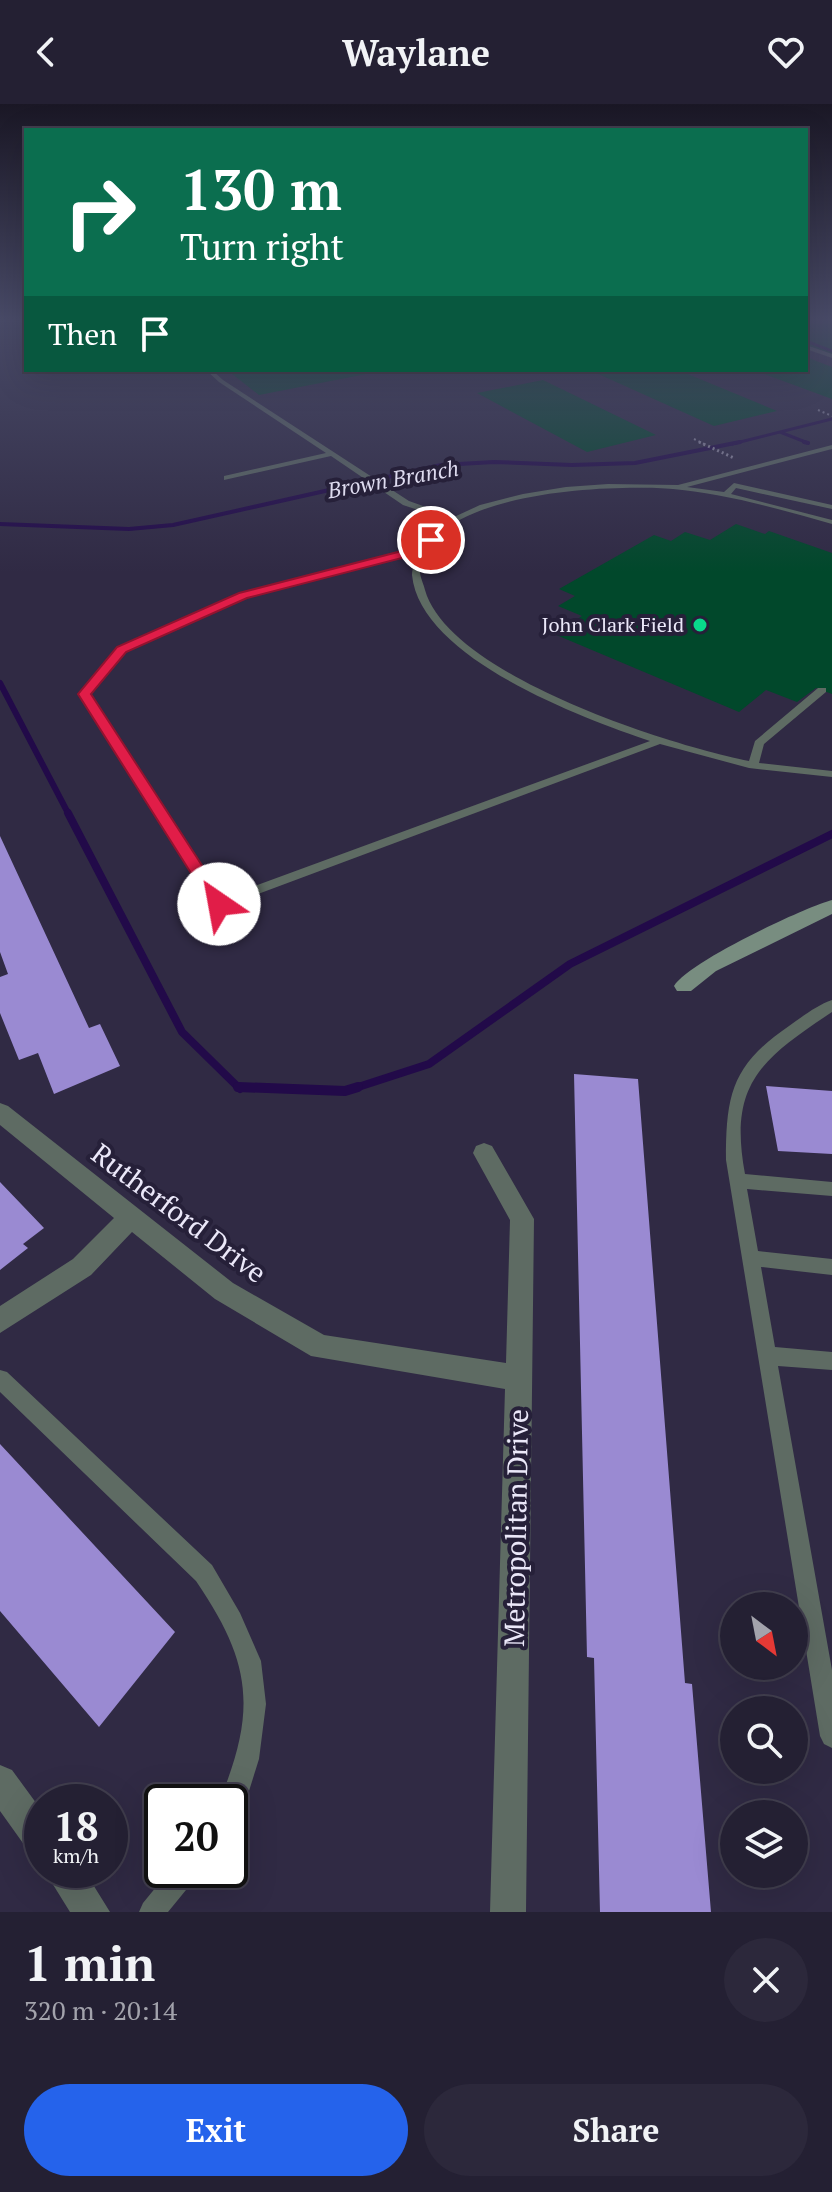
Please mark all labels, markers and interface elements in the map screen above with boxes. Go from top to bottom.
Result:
text: Waylane [342,29,490,76]
icon: back [24,30,68,74]
icon: heart [764,30,808,74]
text: 130 m [180,152,342,226]
icon: right [48,160,152,264]
text: Turn right [180,223,344,270]
icon: arrive [133,312,177,356]
text: Then [48,314,117,354]
water label: Brown Branch [324,453,461,504]
pin [397,506,465,574]
icon: arrive [409,518,453,562]
place label: John Clark Field [542,611,684,638]
marker: John Clark Field [691,616,709,634]
position arrow [177,862,261,946]
street label: Rutherford Drive [84,1135,274,1291]
street label: Metropolitan Drive [495,1409,536,1647]
north arrow [720,1592,808,1680]
map controls [720,1592,808,1888]
button: search [720,1696,808,1784]
speed limit sign: 20 [144,1784,248,1888]
text: 18 [53,1799,99,1852]
button: layers [720,1800,808,1888]
text: km/h [53,1842,99,1869]
text: 1 min [24,1931,155,1995]
button: close [724,1938,808,2022]
text: 320 m · 20:14 [24,1993,177,2027]
button: Exit [24,2084,408,2176]
button: Share [424,2084,808,2176]

